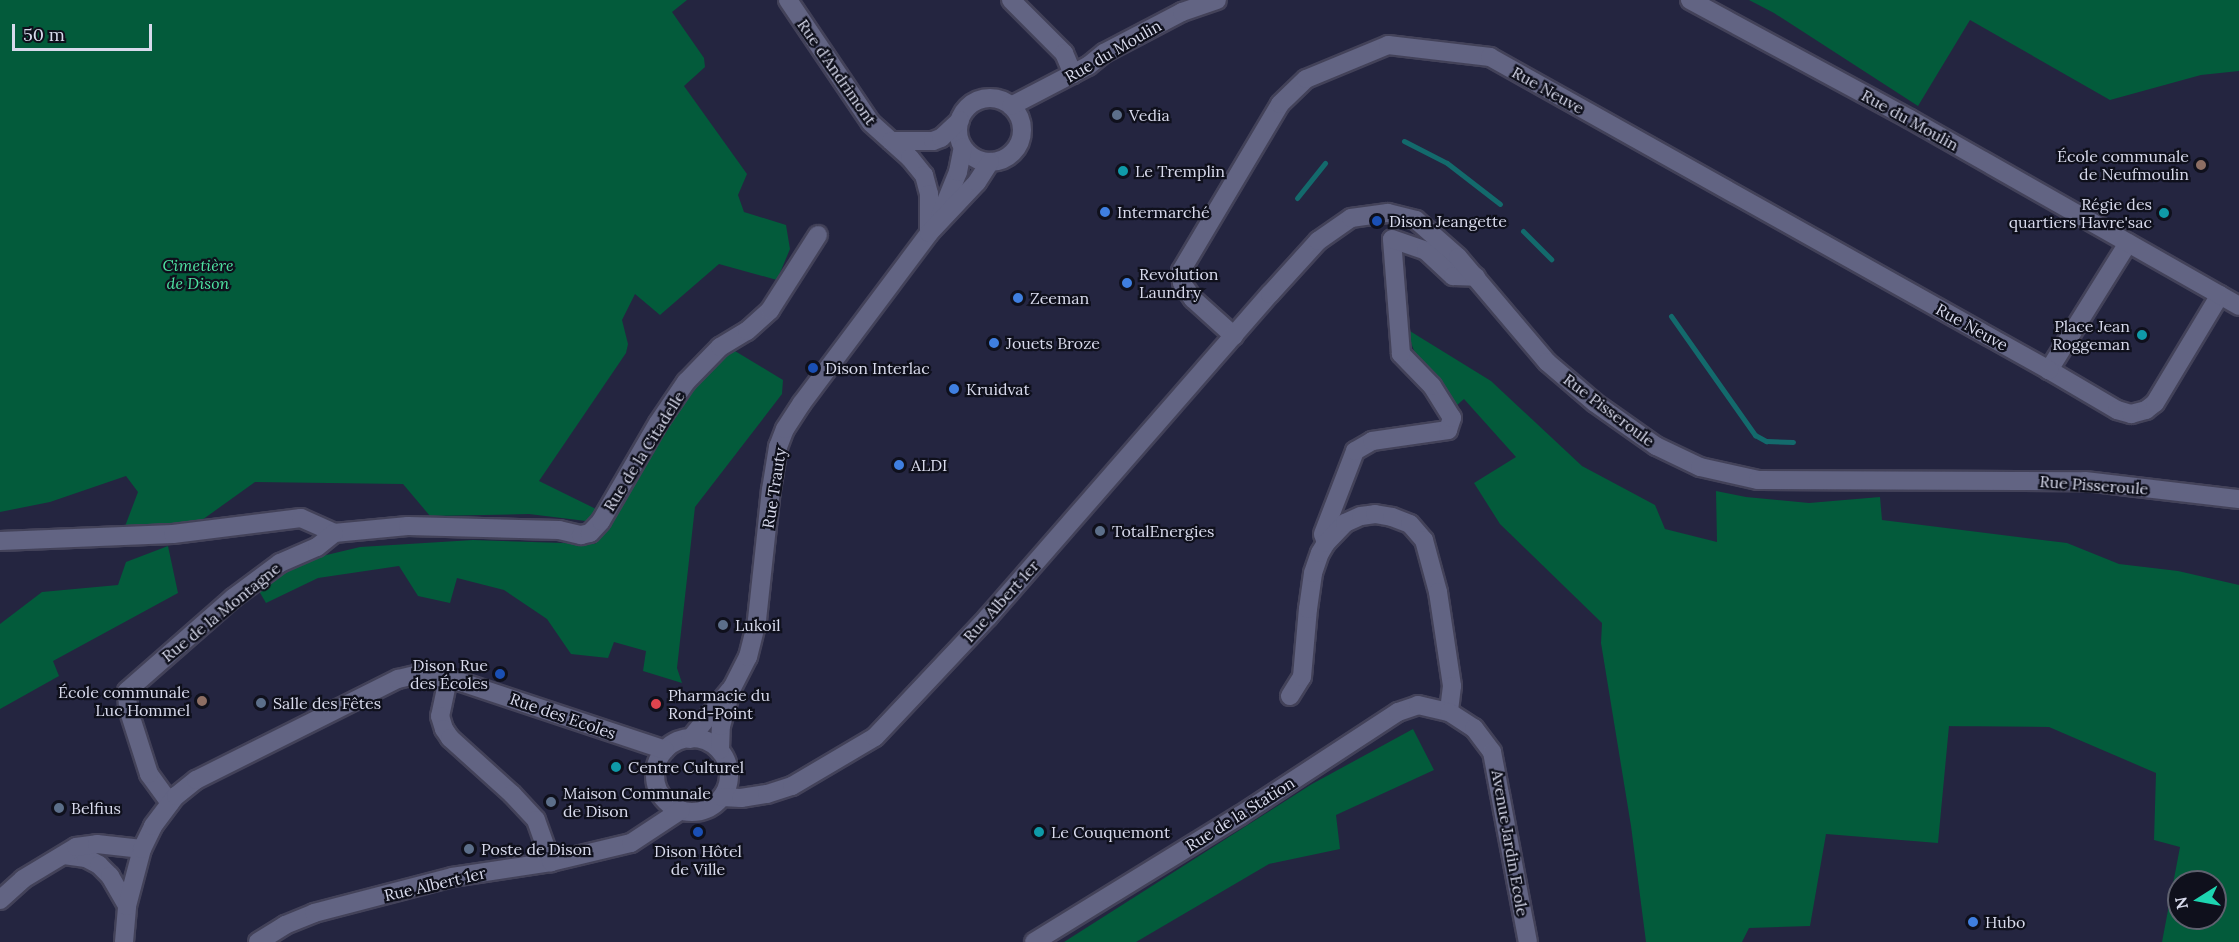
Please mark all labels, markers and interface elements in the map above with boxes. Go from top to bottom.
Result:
scale bar [15,12,154,50]
street label: Rue d'Andrimont [793,15,881,129]
street label: Rue du Moulin [1061,16,1165,86]
text: 50 m [23,23,65,46]
street label: Rue Neuve [1509,62,1587,118]
street label: Rue du Moulin [1858,85,1962,155]
place label: Vedia [1129,105,1170,125]
marker: Vedia [1110,108,1124,122]
place label: École communale de Neufmoulin [2057,146,2189,184]
marker: École communale de Neufmoulin [2194,158,2208,172]
place label: Le Tremplin [1135,161,1225,181]
marker: Le Tremplin [1116,164,1130,178]
place label: Régie des quartiers Havre'sac [2009,194,2152,232]
place label: Intermarché [1117,202,1210,222]
marker: Intermarché [1098,205,1112,219]
marker: Régie des quartiers Havre'sac [2157,206,2171,220]
place label: Dison Jeangette [1389,211,1507,231]
marker: Dison Jeangette [1370,214,1384,228]
park label: Cimetière de Dison [162,255,234,293]
place label: Revolution Laundry [1139,264,1219,302]
marker: Revolution Laundry [1120,276,1134,290]
place label: Zeeman [1030,288,1089,308]
marker: Zeeman [1011,291,1025,305]
street label: Rue Neuve [1933,299,2011,355]
place label: Place Jean Roggeman [2052,316,2130,354]
marker: Place Jean Roggeman [2135,328,2149,342]
place label: Jouets Broze [1006,333,1100,353]
marker: Jouets Broze [987,336,1001,350]
place label: Dison Interlac [825,358,930,378]
marker: Dison Interlac [806,361,820,375]
street label: Rue Pisseroule [1560,370,1658,450]
place label: Kruidvat [966,379,1030,399]
marker: Kruidvat [947,382,961,396]
street label: Rue de la Citadelle [599,388,689,514]
street label: Rue Trauty [758,446,790,530]
place label: ALDI [911,455,947,475]
marker: ALDI [892,458,906,472]
street label: Rue Pisseroule [2039,472,2149,498]
place label: TotalEnergies [1112,521,1214,541]
marker: TotalEnergies [1093,524,1107,538]
street label: Rue Albert 1er [959,556,1043,646]
street label: Rue de la Montagne [158,558,284,666]
place label: Lukoil [735,615,780,635]
marker: Lukoil [716,618,730,632]
place label: Dison Rue des Écoles [410,655,488,693]
marker: Dison Rue des Écoles [493,667,507,681]
place label: École communale Luc Hommel [58,682,190,720]
place label: Pharmacie du Rond-Point [668,685,770,723]
street label: Rue des Ecoles [508,689,618,743]
place label: Salle des Fêtes [273,693,381,713]
marker: École communale Luc Hommel [195,694,209,708]
marker: Salle des Fêtes [254,696,268,710]
marker: Pharmacie du Rond-Point [649,697,663,711]
place label: Centre Culturel [628,757,744,777]
marker: Centre Culturel [609,760,623,774]
street label: Avenue Jardin Ecole [1488,768,1532,918]
street label: Rue de la Station [1182,773,1298,855]
place label: Maison Communale de Dison [563,783,711,821]
marker: Maison Communale de Dison [544,795,558,809]
place label: Belfius [71,798,121,818]
marker: Belfius [52,801,66,815]
place label: Le Couquemont [1051,822,1170,842]
marker: Dison Hôtel de Ville [691,825,705,839]
marker: Le Couquemont [1032,825,1046,839]
place label: Poste de Dison [481,839,592,859]
place label: Dison Hôtel de Ville [654,841,742,879]
marker: Poste de Dison [462,842,476,856]
street label: Rue Albert 1er [382,863,488,905]
north arrow [2167,870,2227,930]
text: N [2170,895,2192,911]
place label: Hubo [1985,912,2025,932]
marker: Hubo [1966,915,1980,929]

